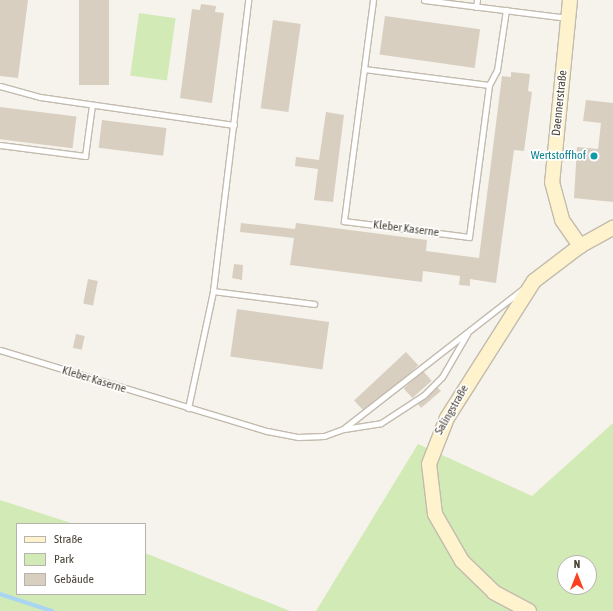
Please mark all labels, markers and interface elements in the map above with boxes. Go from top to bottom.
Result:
street label: Daennerstraße [549,69,571,137]
place label: Wertstoffhof [531,149,586,163]
marker: Wertstoffhof [589,151,599,161]
street label: Kleber Kaserne [372,218,440,240]
street label: Kleber Kaserne [60,363,128,397]
street label: Salingstraße [432,382,472,438]
legend [16,523,146,595]
text: Straße [54,532,82,546]
text: Park [54,552,74,566]
north arrow [557,555,597,595]
text: N [574,558,580,570]
text: Gebäude [54,572,94,586]

